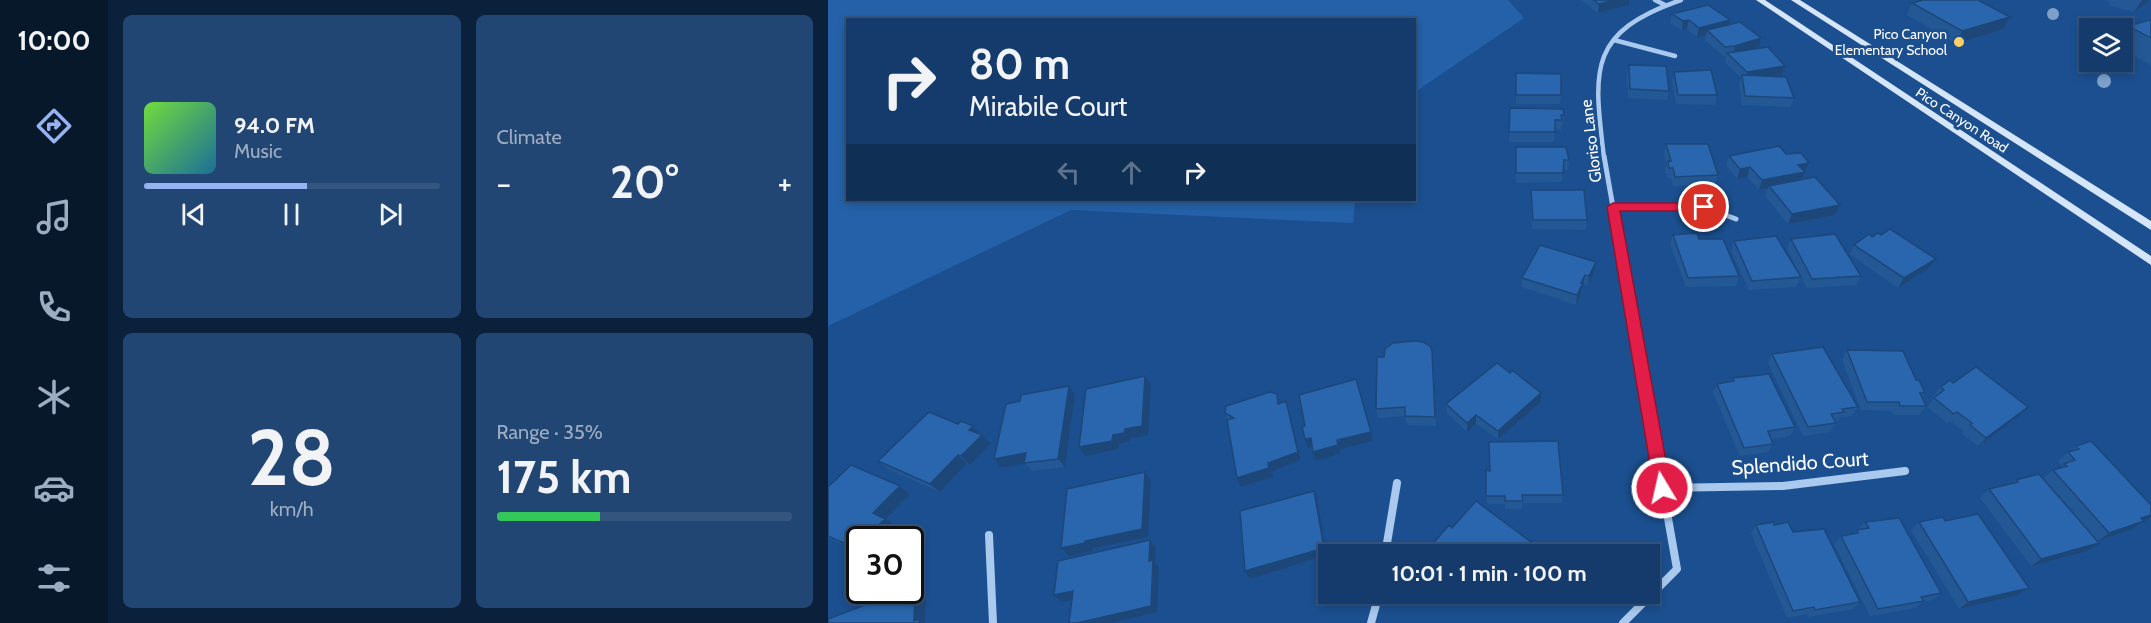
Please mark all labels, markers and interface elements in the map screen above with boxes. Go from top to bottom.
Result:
map controls [2079,18,2133,72]
button: layers [2079,18,2133,72]
text: 10:00 [17,24,91,57]
place label: Pico Canyon Elementary School [1835,25,1948,59]
marker: Pico Canyon Elementary School [1952,35,1966,49]
text: 80 m [969,38,1070,90]
icon: right [870,42,948,120]
street label: Pico Canyon Road [1912,83,2012,157]
text: Mirabile Court [969,90,1127,123]
street label: Gloriso Lane [1576,98,1606,184]
icon: directions [33,105,75,147]
text: 94.0 FM [234,112,315,139]
text: Climate [497,125,562,149]
text: Music [234,139,282,163]
text: 20° [610,155,679,209]
icon: left [1052,156,1085,189]
icon: ahead [1115,156,1148,189]
icon: right [1178,156,1211,189]
text: − [497,163,511,203]
text: + [777,163,792,203]
pin [1678,181,1729,232]
icon: arrive [1687,190,1720,223]
icon: music [33,196,75,238]
icon: previous [177,198,210,231]
icon: pause [275,198,308,231]
icon: next [374,198,407,231]
icon: phone [33,286,75,328]
icon: climate [33,376,75,418]
text: 28 [248,410,336,505]
text: Range · 35% [497,420,603,444]
street label: Splendido Court [1731,446,1870,480]
text: 175 km [497,450,631,504]
position arrow [1630,456,1694,520]
icon: car [33,467,75,509]
text: km/h [270,497,314,521]
speed limit sign: 30 [846,526,924,604]
icon: filters [33,557,75,599]
text: 10:01 · 1 min · 100 m [1391,560,1587,587]

